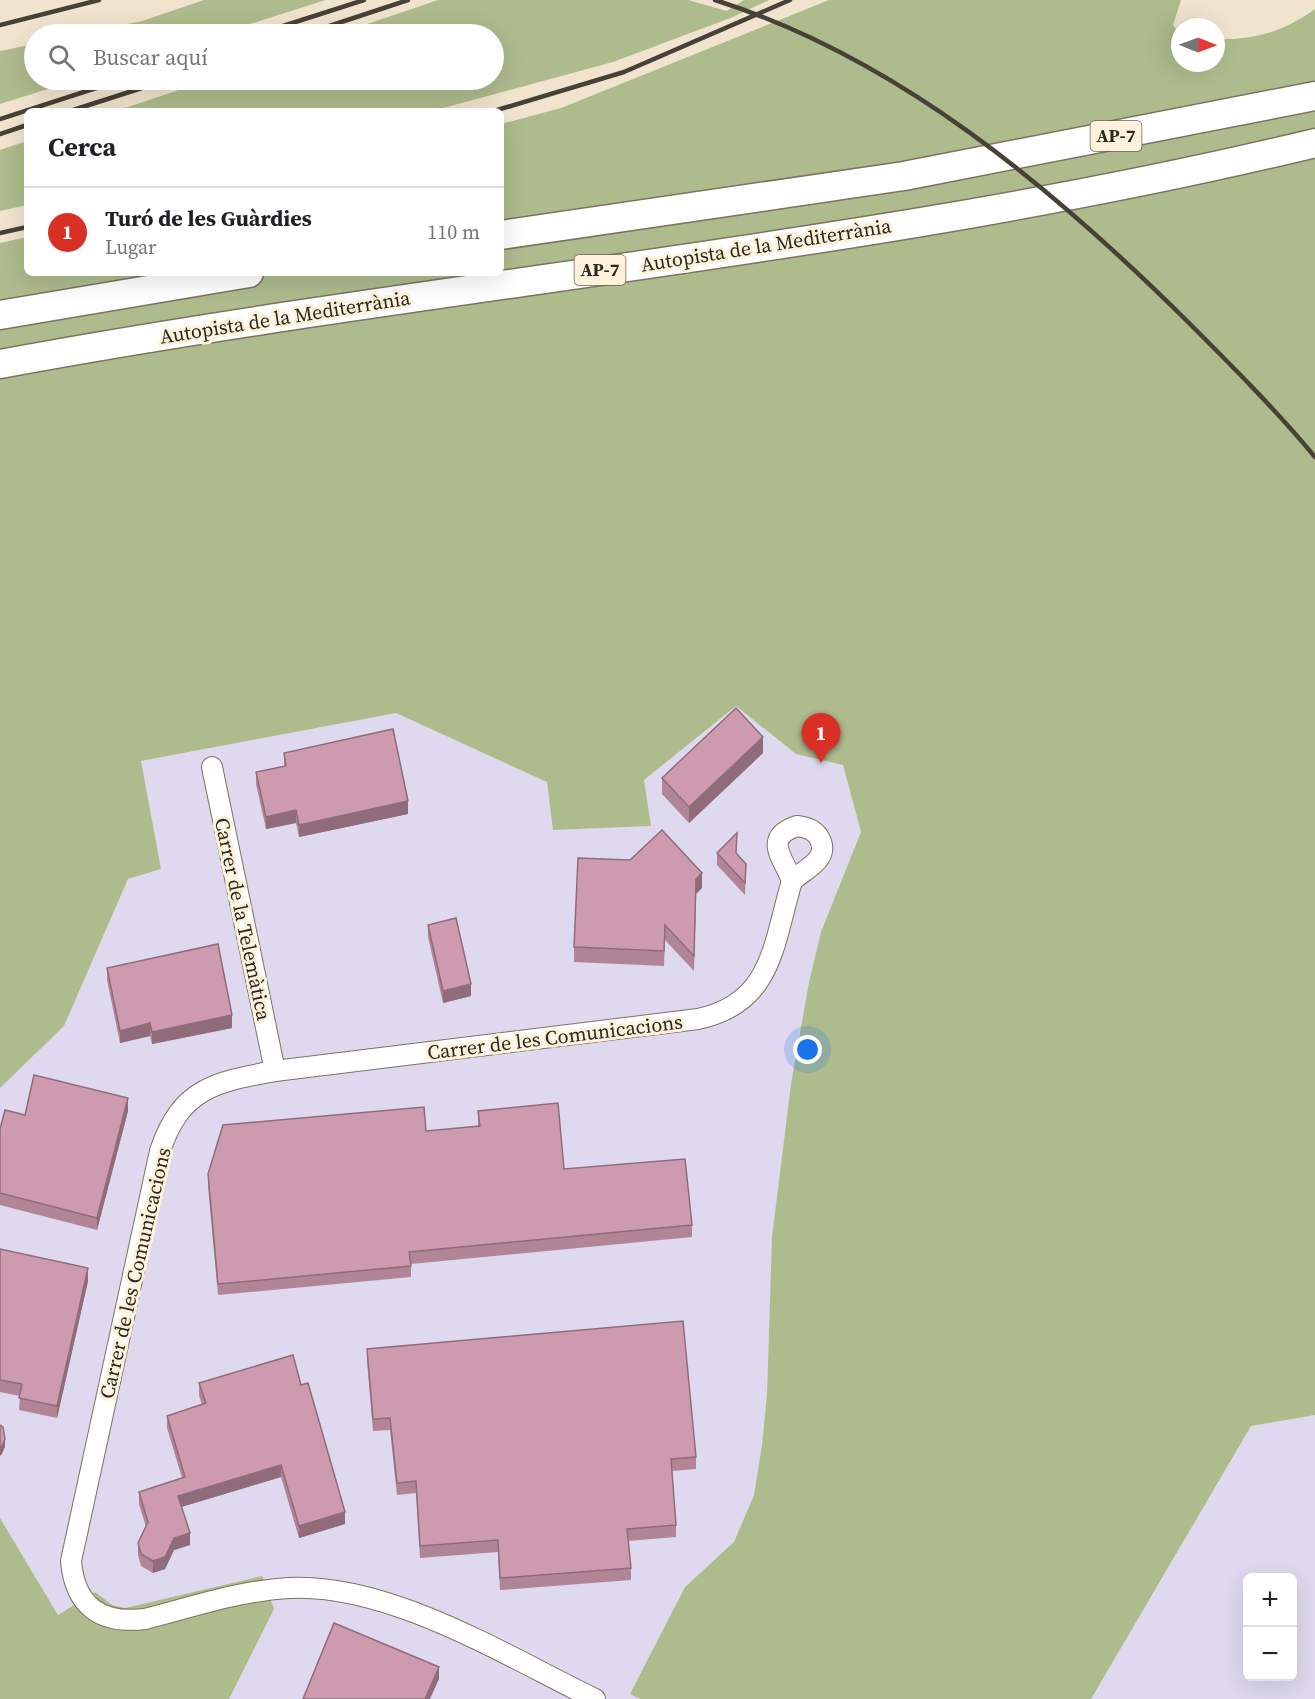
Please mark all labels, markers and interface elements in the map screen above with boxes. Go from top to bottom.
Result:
north arrow [1171,18,1225,72]
search box [24,24,504,90]
icon: search [45,41,78,74]
text: Buscar aquí [93,42,208,72]
road number: AP-7 [1090,121,1142,151]
text: Cerca [48,129,116,165]
text: Turó de les Guàrdies [105,203,312,233]
street label: Autopista de la Mediterrània [639,211,894,279]
text: 1 [62,218,73,246]
text: 110 m [427,218,480,246]
text: Lugar [105,233,156,261]
road number: AP-7 [574,255,626,285]
street label: Autopista de la Mediterrània [158,283,413,351]
pin: 1 [802,714,840,763]
street label: Carrer de la Telemàtica [208,815,278,1024]
street label: Carrer de les Comunicacions [426,1007,684,1067]
your location [793,1035,822,1064]
street label: Carrer de les Comunicacions [92,1145,178,1401]
map controls [1243,1573,1297,1681]
button: + [1243,1573,1297,1627]
button: − [1243,1627,1297,1681]

